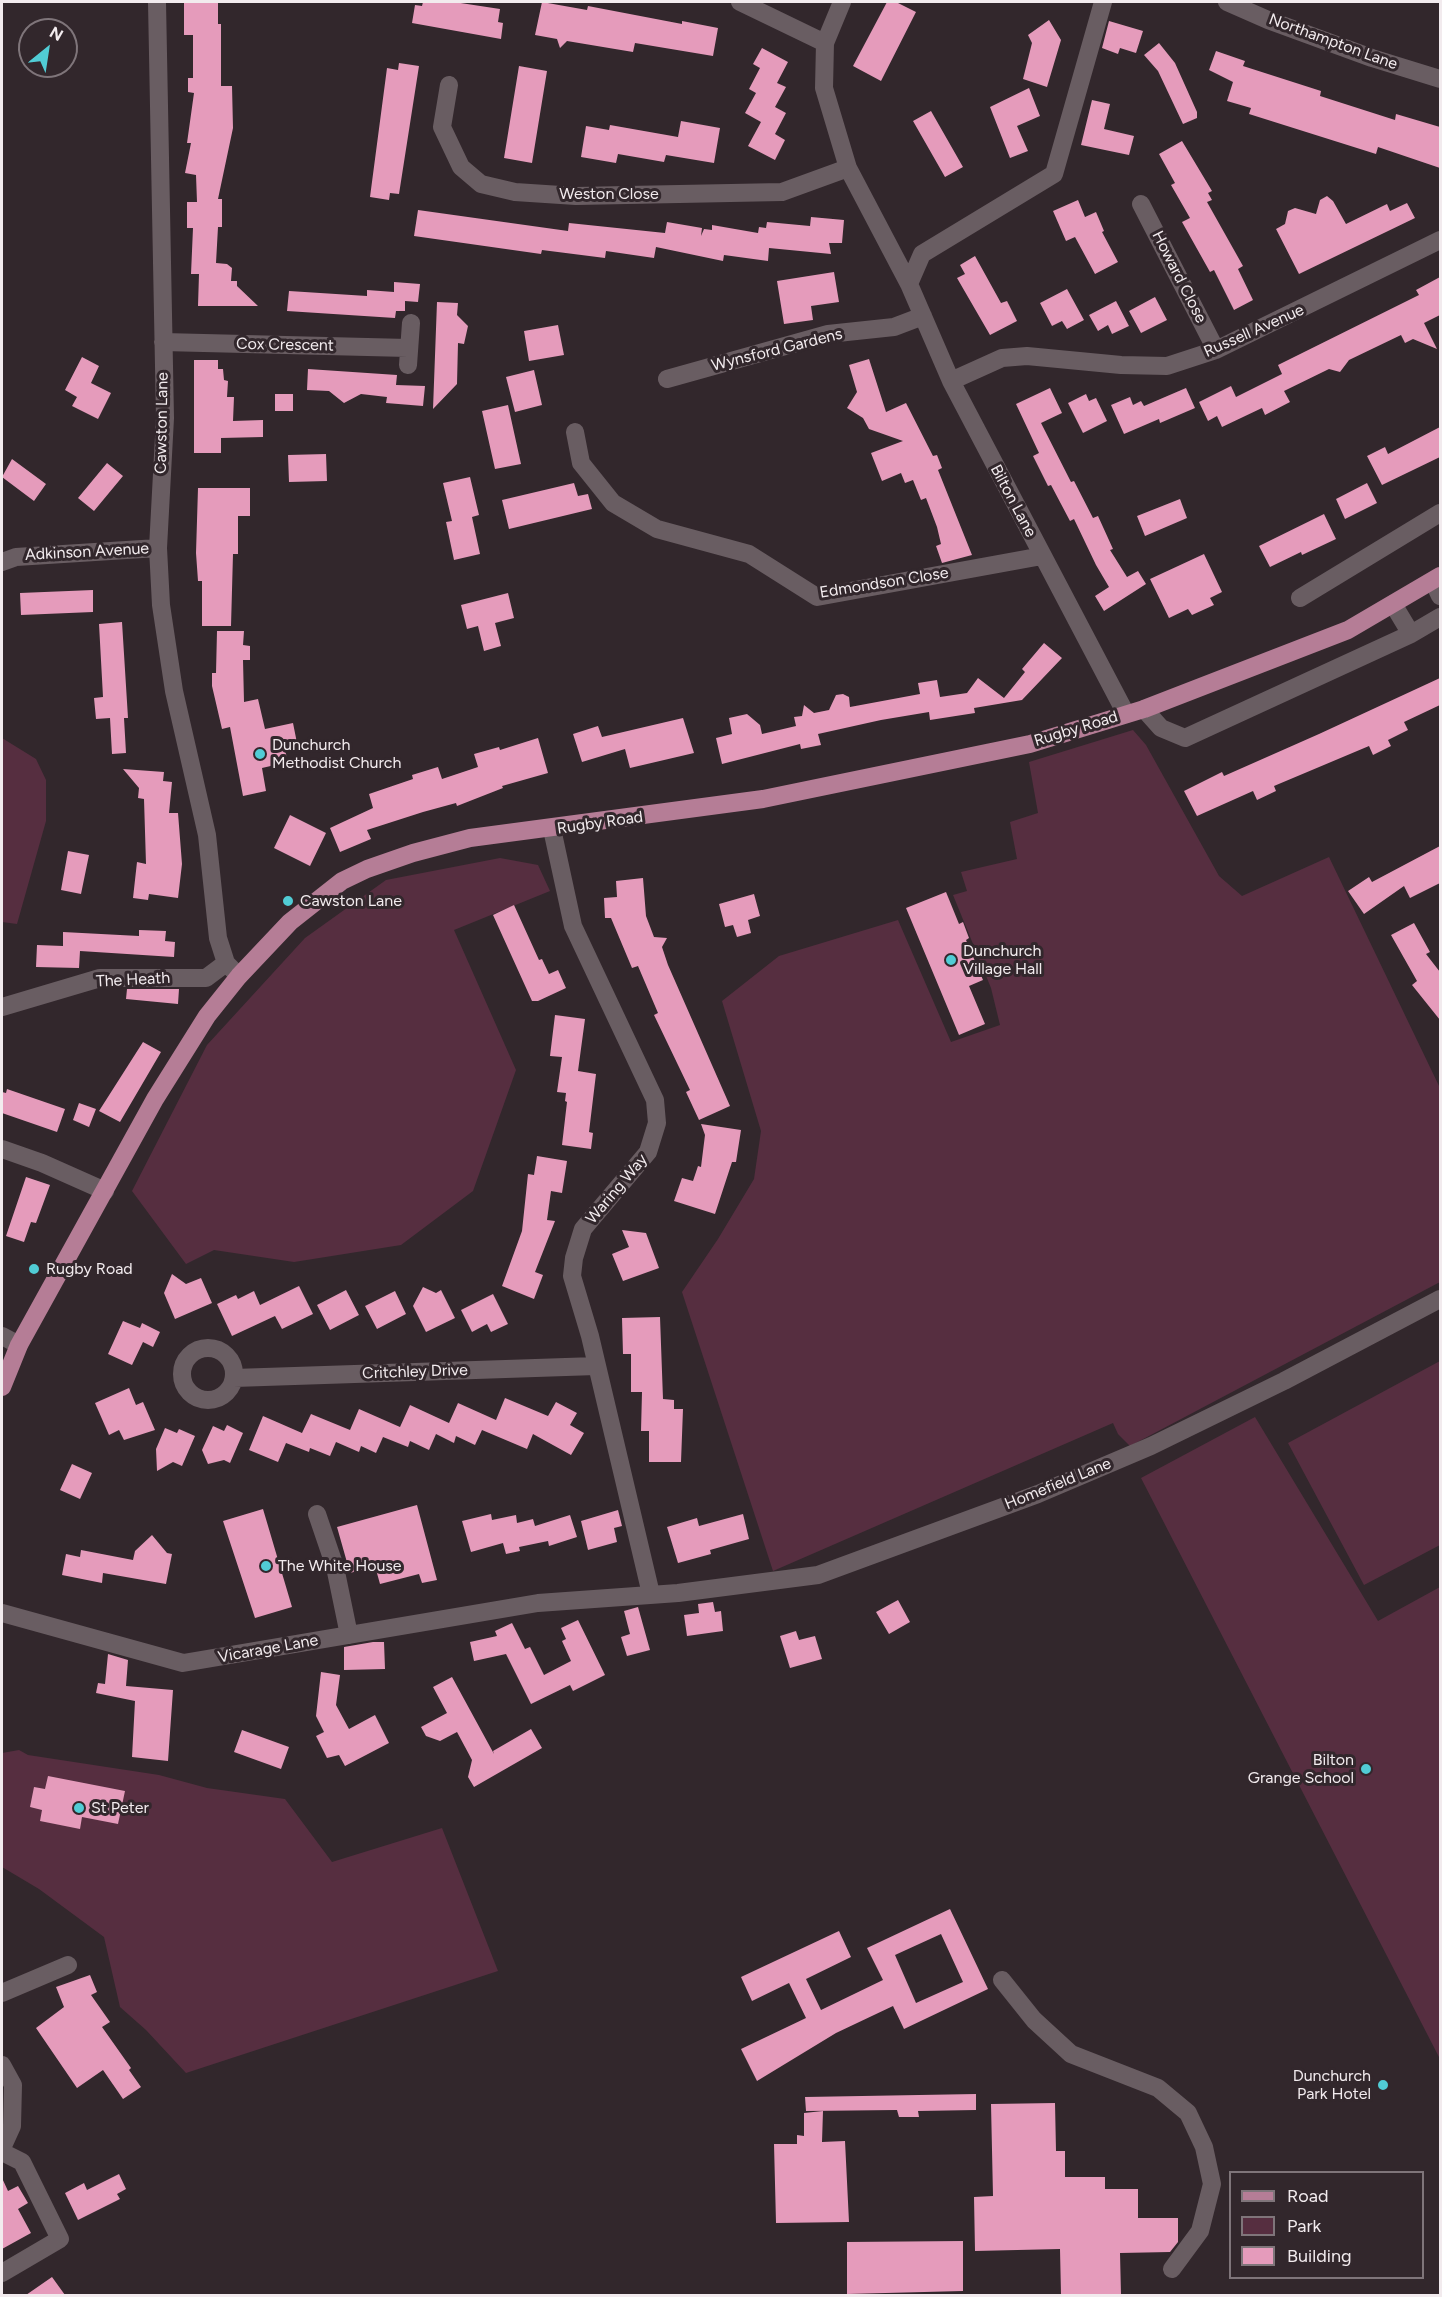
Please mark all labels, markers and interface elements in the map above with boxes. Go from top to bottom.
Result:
street label: Northampton Lane [1266,10,1400,74]
north arrow [18,18,78,78]
text: N [46,22,66,45]
street label: Weston Close [559,184,659,204]
street label: Howard Close [1148,228,1210,326]
street label: Russell Avenue [1201,300,1307,362]
street label: Wynsford Gardens [710,324,844,376]
street label: Cox Crescent [236,335,334,355]
street label: Cawston Lane [152,372,172,474]
street label: Bilton Lane [986,461,1040,541]
street label: Adkinson Avenue [24,539,150,565]
street label: Edmondson Close [818,563,950,603]
street label: Rugby Road [1032,707,1120,751]
place label: Dunchurch Methodist Church [272,735,401,773]
marker: Dunchurch Methodist Church [253,747,267,761]
street label: Rugby Road [556,807,644,839]
place label: Cawston Lane [300,891,402,911]
marker: Cawston Lane [281,894,295,908]
place label: Dunchurch Village Hall [963,941,1042,979]
marker: Dunchurch Village Hall [944,953,958,967]
street label: The Heath [95,968,171,992]
street label: Waring Way [582,1150,652,1228]
place label: Rugby Road [46,1259,133,1279]
marker: Rugby Road [27,1262,41,1276]
street label: Critchley Drive [362,1361,468,1383]
street label: Homefield Lane [1002,1454,1114,1514]
place label: The White House [278,1556,402,1576]
marker: The White House [259,1559,273,1573]
street label: Vicarage Lane [216,1631,320,1667]
place label: Bilton Grange School [1248,1750,1354,1788]
marker: Bilton Grange School [1359,1762,1373,1776]
place label: St Peter [91,1798,149,1818]
marker: St Peter [72,1801,86,1815]
place label: Dunchurch Park Hotel [1293,2066,1371,2104]
marker: Dunchurch Park Hotel [1376,2078,1390,2092]
legend [1229,2171,1424,2279]
text: Road [1287,2185,1328,2207]
text: Park [1287,2215,1321,2237]
text: Building [1287,2245,1352,2267]

